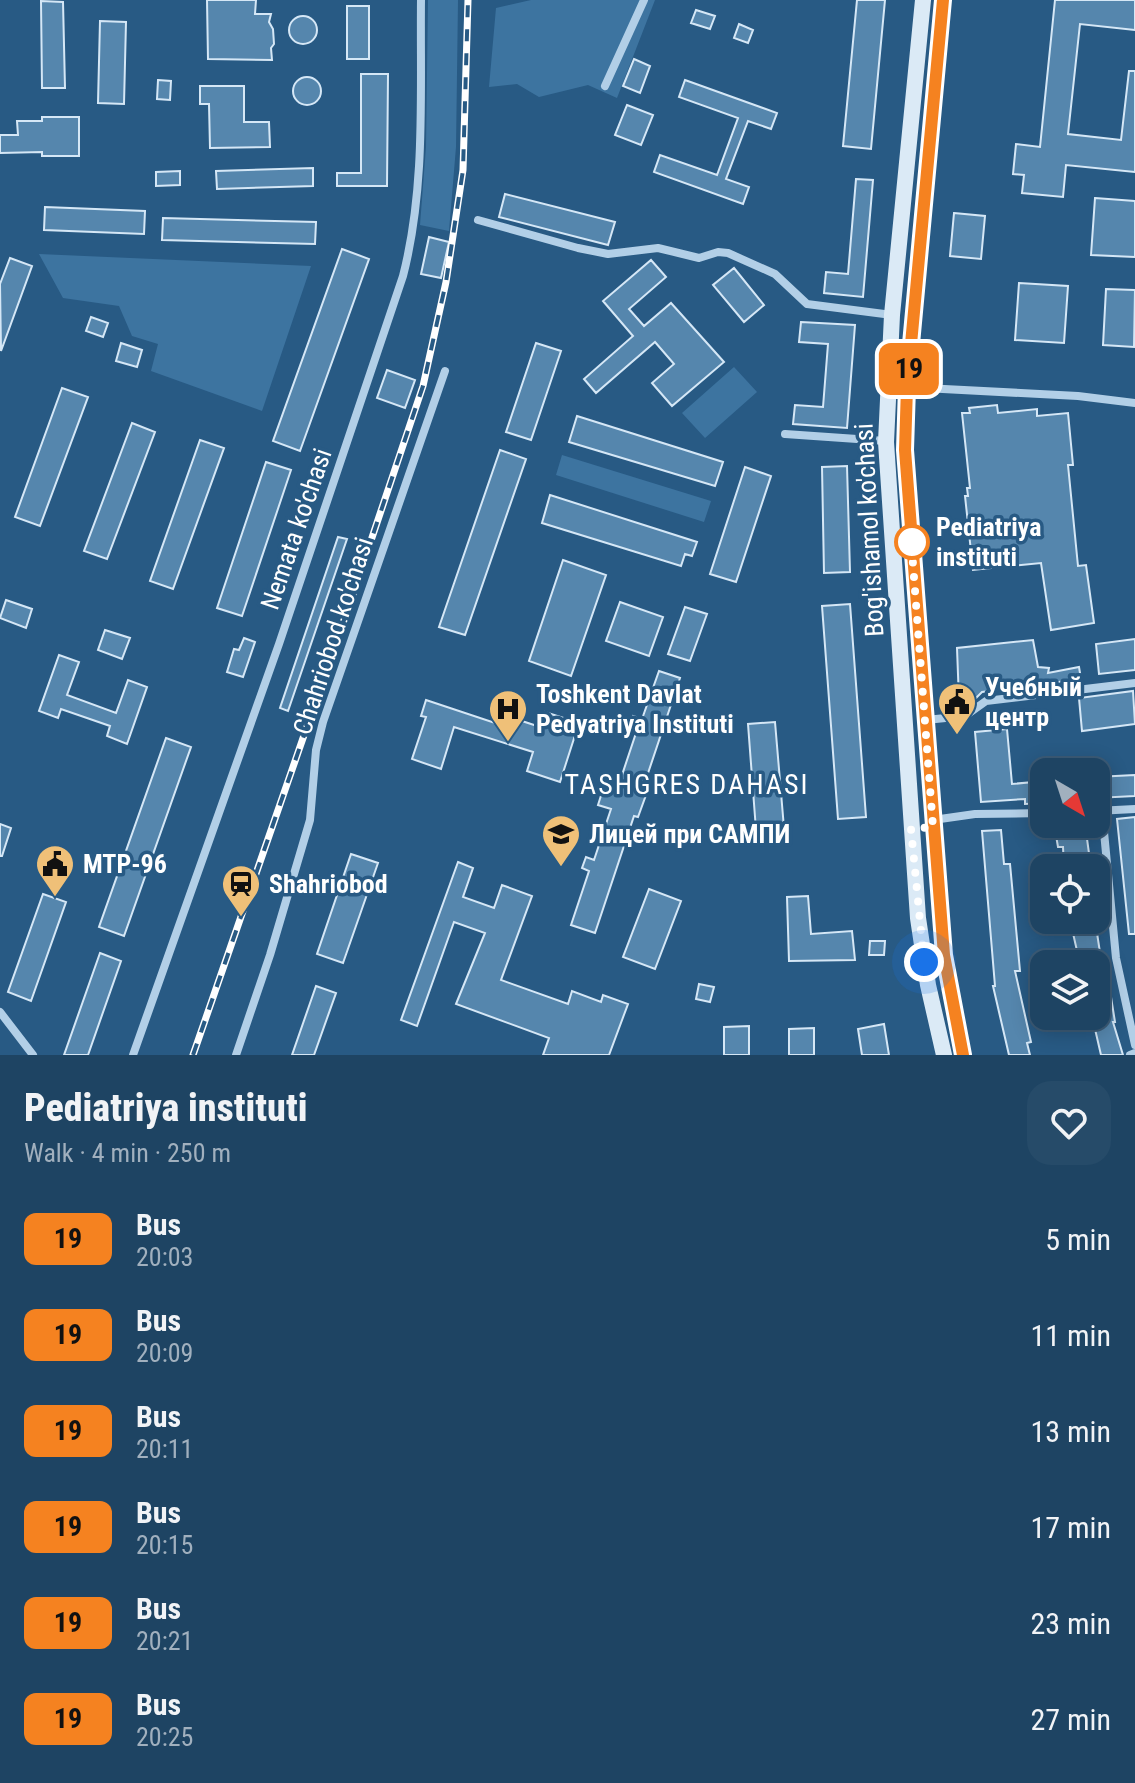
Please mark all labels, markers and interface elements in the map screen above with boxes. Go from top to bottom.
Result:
line badge: 19 [873,343,945,395]
text: 19 [895,352,923,385]
street label: Bog'ishamol ko'chasi [848,423,890,637]
street label: Nemata ko'chasi [254,445,338,613]
place label: Pediatriya instituti [936,512,1042,572]
marker: Pediatriya instituti [895,525,929,559]
street label: Chahriobod ko'chasi [287,534,379,738]
place label: Учебный центр [985,672,1082,732]
place label: Toshkent Davlat Pedyatriya Instituti [536,679,734,739]
public building icon: Учебный центр [936,681,978,736]
hospital icon: Toshkent Davlat Pedyatriya Instituti [487,688,529,743]
north arrow [1030,758,1110,838]
map controls [1030,758,1110,1030]
district label: TASHGRES DAHASI [565,768,809,801]
school or university icon: Лицей при САМПИ [540,813,582,868]
place label: Лицей при САМПИ [589,819,790,849]
public building icon: MTP-96 [34,843,76,898]
place label: MTP-96 [83,849,167,879]
button: locate [1030,854,1110,934]
station icon: Shahriobod [220,863,262,918]
place label: Shahriobod [269,869,388,899]
your location [904,942,944,982]
button: layers [1030,950,1110,1030]
button: heart [1027,1081,1111,1165]
text: Pediatriya instituti [24,1086,307,1130]
text: Walk · 4 min · 250 m [24,1138,231,1168]
text: Bus [136,1207,181,1242]
text: 19 [54,1222,82,1255]
text: 5 min [1045,1222,1111,1257]
text: 20:03 [136,1242,193,1272]
text: Bus [136,1303,181,1338]
text: 19 [54,1318,82,1351]
text: 11 min [1030,1318,1111,1353]
text: 20:09 [136,1338,193,1368]
text: Bus [136,1399,181,1434]
text: 19 [54,1414,82,1447]
text: 13 min [1030,1414,1111,1449]
text: 20:11 [136,1434,193,1464]
text: Bus [136,1495,181,1530]
text: 19 [54,1510,82,1543]
text: 17 min [1030,1510,1111,1545]
text: 20:15 [136,1530,193,1560]
text: Bus [136,1591,181,1626]
text: 19 [54,1606,82,1639]
text: 23 min [1030,1606,1111,1641]
text: 20:21 [136,1626,193,1656]
text: Bus [136,1687,181,1722]
text: 19 [54,1702,82,1735]
text: 27 min [1030,1702,1111,1737]
text: 20:25 [136,1722,193,1752]

